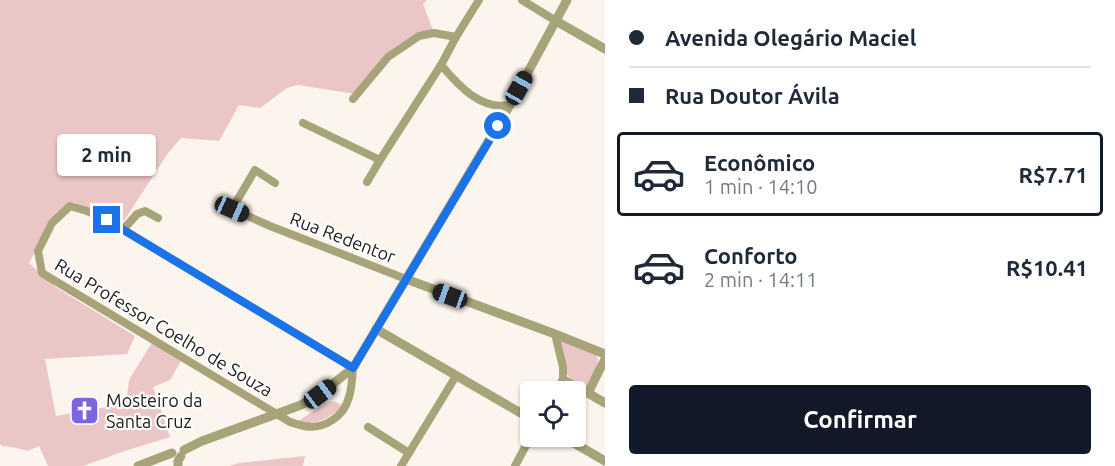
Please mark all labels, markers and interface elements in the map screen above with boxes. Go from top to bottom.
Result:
text: Avenida Olegário Maciel [665,25,916,50]
car [502,68,536,108]
text: Rua Doutor Ávila [665,83,840,108]
route start [484,112,511,139]
callout: 2 min [57,133,156,175]
text: 2 min [81,143,132,166]
icon: car [632,147,686,201]
text: Econômico [704,150,815,175]
text: R$7.71 [1019,162,1088,187]
text: 1 min · 14:10 [704,175,818,198]
car [212,193,252,225]
route end [93,206,120,233]
street label: Rua Redentor [288,208,399,266]
icon: car [632,240,686,294]
text: Conforto [704,243,798,268]
street label: Rua Professor Coelho de Souza [52,254,276,400]
text: R$10.41 [1006,255,1088,280]
text: 2 min · 14:11 [704,268,818,291]
car [430,281,470,311]
car [300,376,340,412]
map controls [520,381,586,447]
button: locate [520,381,586,447]
button: Confirmar [629,385,1091,454]
place label: Mosteiro da Santa Cruz [106,390,203,431]
church icon: Mosteiro da Santa Cruz [69,394,101,426]

